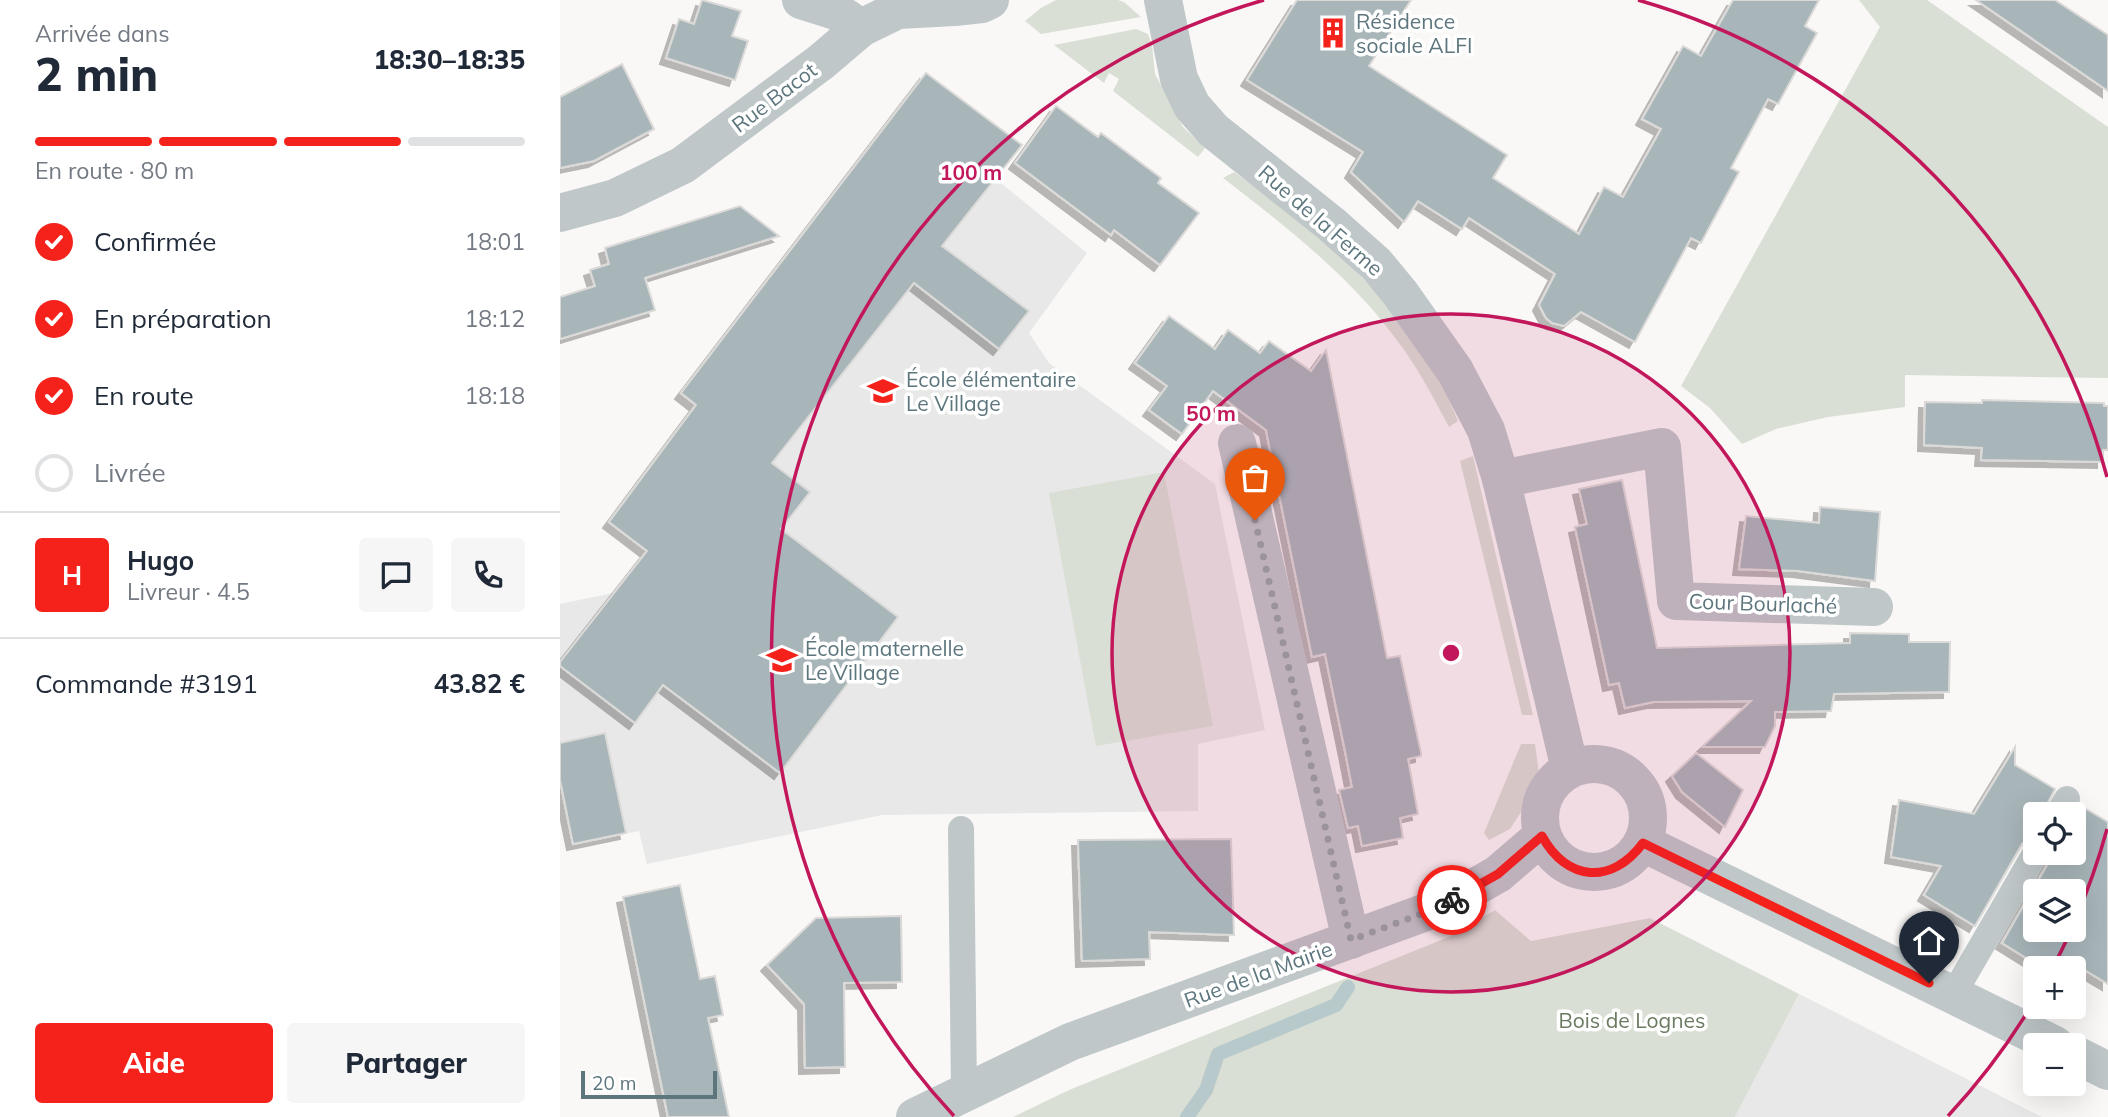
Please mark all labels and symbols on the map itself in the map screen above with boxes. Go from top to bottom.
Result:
place label: Résidence sociale ALFI [1356,8,1472,58]
building icon: Résidence sociale ALFI [1316,16,1350,50]
street label: Rue Bacot [726,57,822,137]
text: 100 m [940,159,1002,185]
street label: Rue de la Ferme [1253,159,1389,281]
place label: École élémentaire Le Village [906,366,1076,416]
school or university icon: École élémentaire Le Village [866,374,900,408]
text: 50 m [1186,400,1236,426]
pin [1225,448,1285,520]
street label: Cour Bourlaché [1688,587,1838,619]
place label: École maternelle Le Village [805,635,964,685]
centre of rings [1439,641,1463,665]
school or university icon: École maternelle Le Village [765,643,799,677]
courier [1417,865,1487,935]
pin [1899,911,1959,983]
street label: Rue de la Mairie [1180,935,1336,1013]
park label: Bois de Lognes [1559,1007,1705,1033]
scale bar [581,1068,718,1100]

